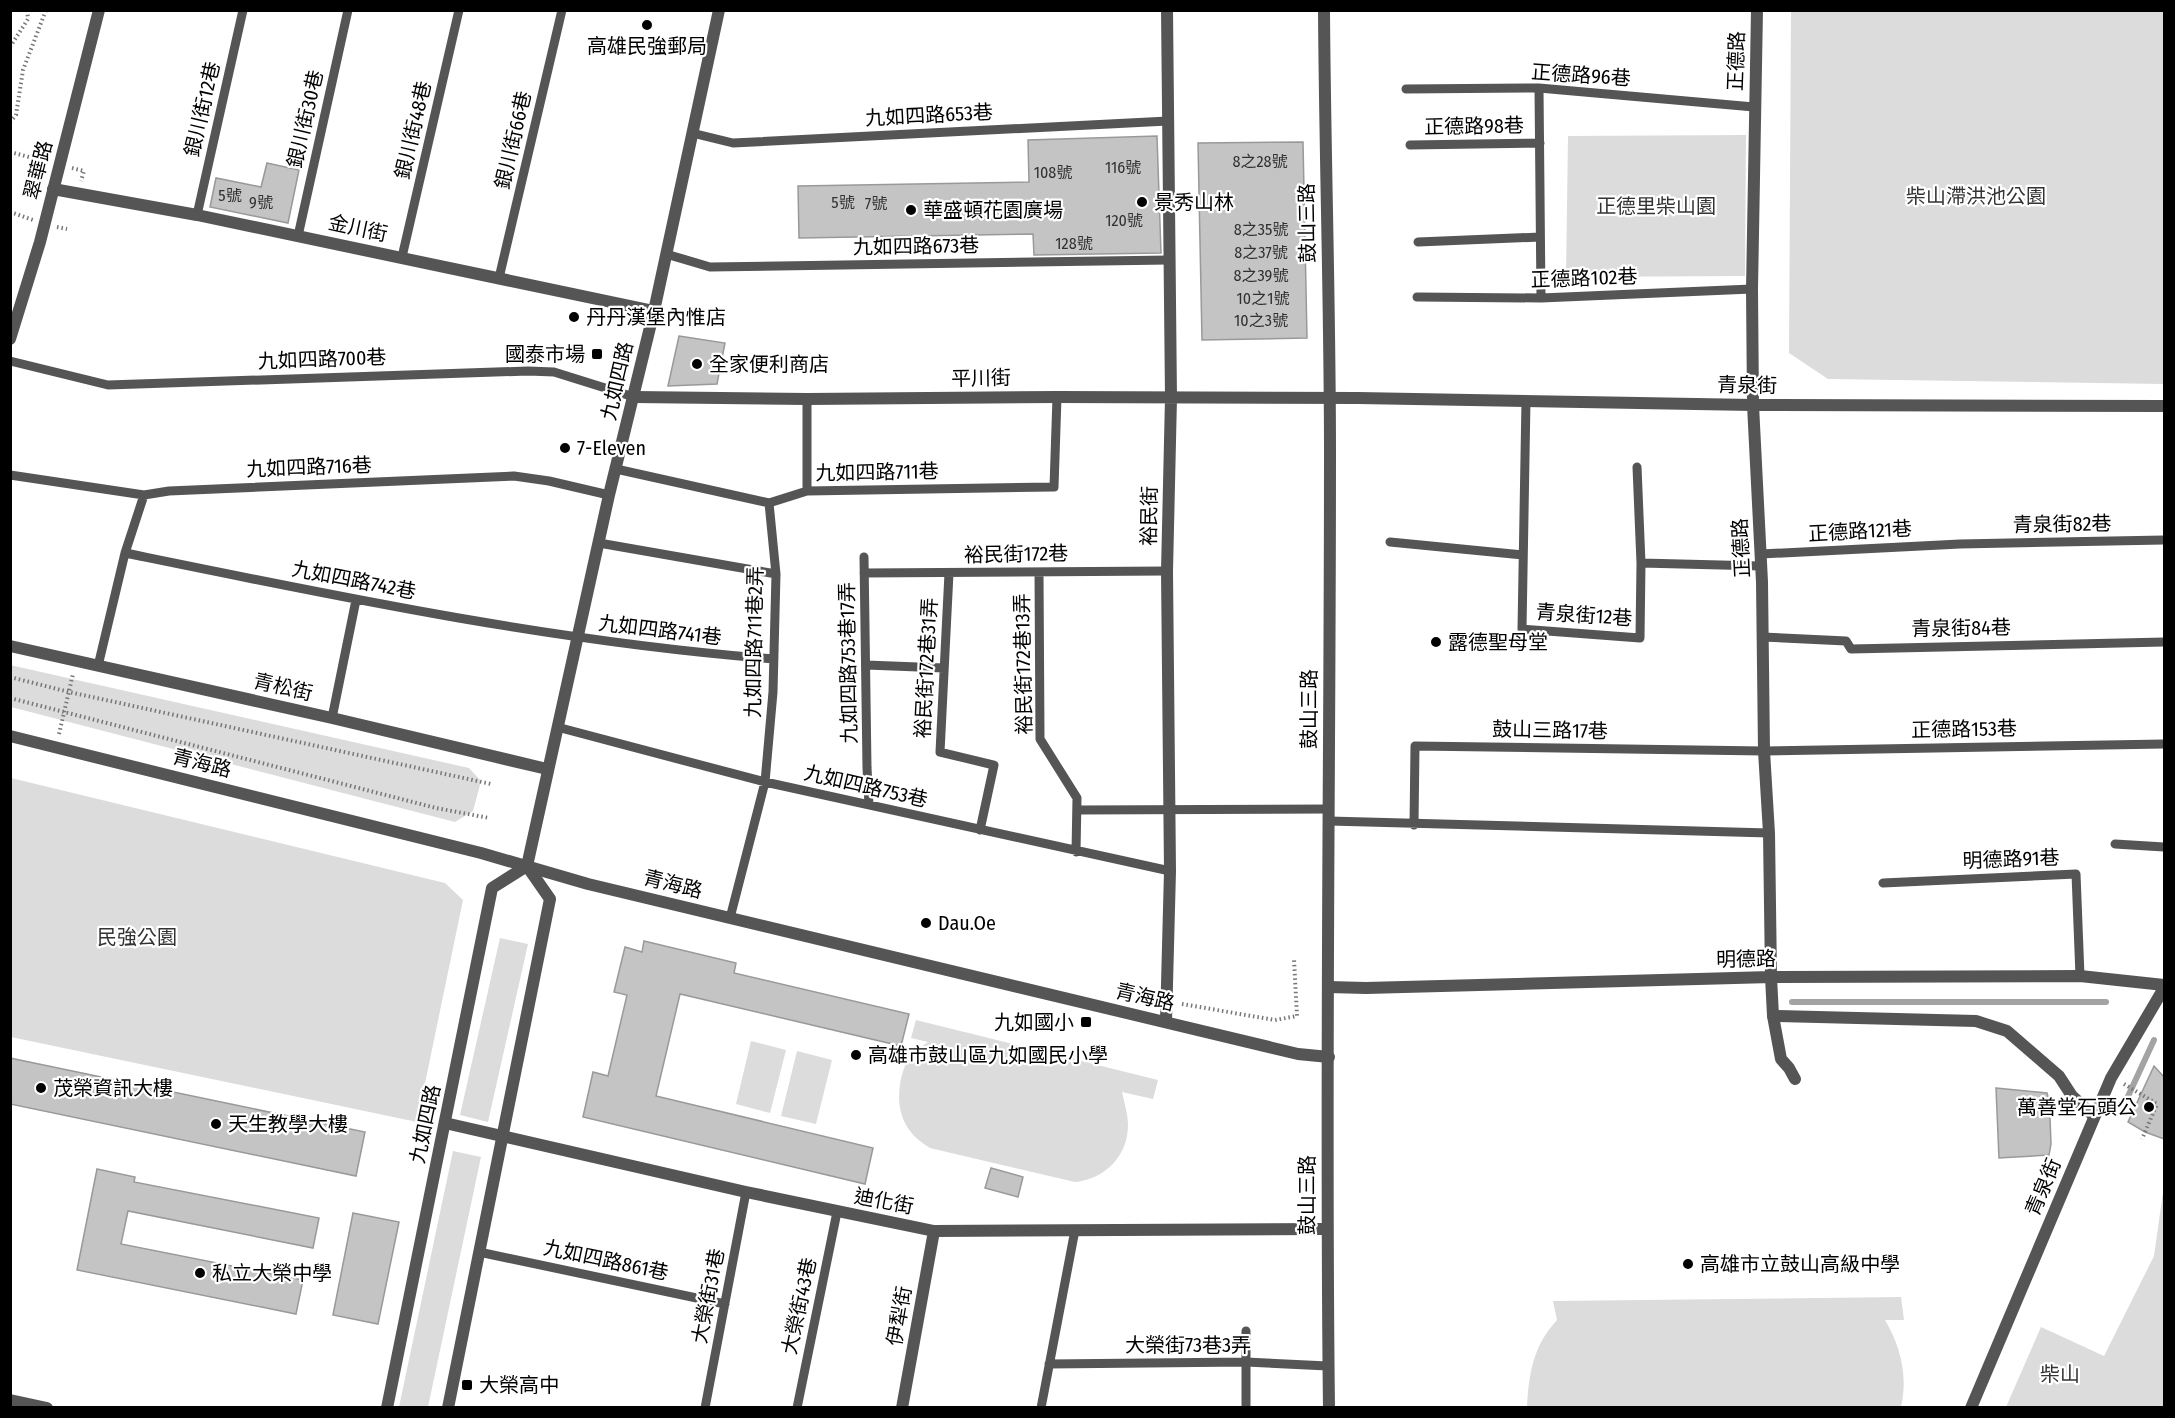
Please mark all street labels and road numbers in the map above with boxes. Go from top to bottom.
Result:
street label: 正德路 [1723,31,1749,91]
street label: 銀川街12巷 [179,59,225,159]
street label: 正德路96巷 [1530,60,1632,90]
street label: 銀川街30巷 [282,68,328,170]
street label: 銀川街48巷 [390,79,436,181]
street label: 銀川街66巷 [490,89,536,191]
street label: 九如四路653巷 [865,100,993,130]
street label: 正德路98巷 [1424,113,1524,139]
street label: 翠華路 [19,138,57,202]
street label: 鼓山三路 [1294,183,1320,263]
street label: 金川街 [326,210,390,246]
street label: 九如四路673巷 [853,233,979,259]
street label: 正德路102巷 [1530,264,1638,292]
street label: 九如四路 [596,339,638,423]
street label: 九如四路700巷 [257,345,387,373]
street label: 平川街 [951,365,1011,391]
street label: 青泉街 [1717,372,1777,398]
street label: 九如四路716巷 [246,453,372,481]
street label: 九如四路711巷 [815,459,939,485]
street label: 裕民街 [1136,486,1162,546]
street label: 青泉街82巷 [2012,511,2112,537]
street label: 正德路121巷 [1807,516,1913,546]
street label: 正德路 [1727,517,1755,579]
street label: 裕民街172巷 [964,541,1068,567]
street label: 九如四路742巷 [290,556,418,604]
street label: 九如四路711巷2弄 [741,566,767,718]
street label: 九如四路753巷17弄 [835,582,861,744]
street label: 裕民街172巷13弄 [1010,593,1036,735]
street label: 裕民街172巷31弄 [910,597,942,739]
street label: 青泉街12巷 [1535,600,1633,630]
street label: 九如四路741巷 [597,611,723,649]
street label: 青泉街84巷 [1911,615,2011,641]
street label: 青松街 [251,669,315,705]
street label: 鼓山三路 [1297,669,1321,749]
street label: 正德路153巷 [1911,716,2017,742]
street label: 鼓山三路17巷 [1492,717,1608,743]
street label: 青海路 [170,744,234,782]
street label: 九如四路753巷 [802,760,930,812]
street label: 明德路91巷 [1962,845,2060,873]
street label: 青海路 [641,865,705,903]
street label: 明德路 [1716,946,1776,972]
street label: 青海路 [1113,979,1177,1015]
street label: 九如四路 [405,1082,445,1166]
street label: 鼓山三路 [1295,1155,1319,1235]
street label: 青泉街 [2020,1155,2066,1219]
street label: 迪化街 [852,1183,916,1219]
street label: 九如四路861巷 [541,1235,671,1285]
street label: 大榮街31巷 [687,1246,729,1346]
street label: 大榮街43巷 [777,1255,821,1357]
street label: 伊犁街 [882,1284,916,1348]
street label: 大榮街73巷3弄 [1125,1333,1251,1357]

